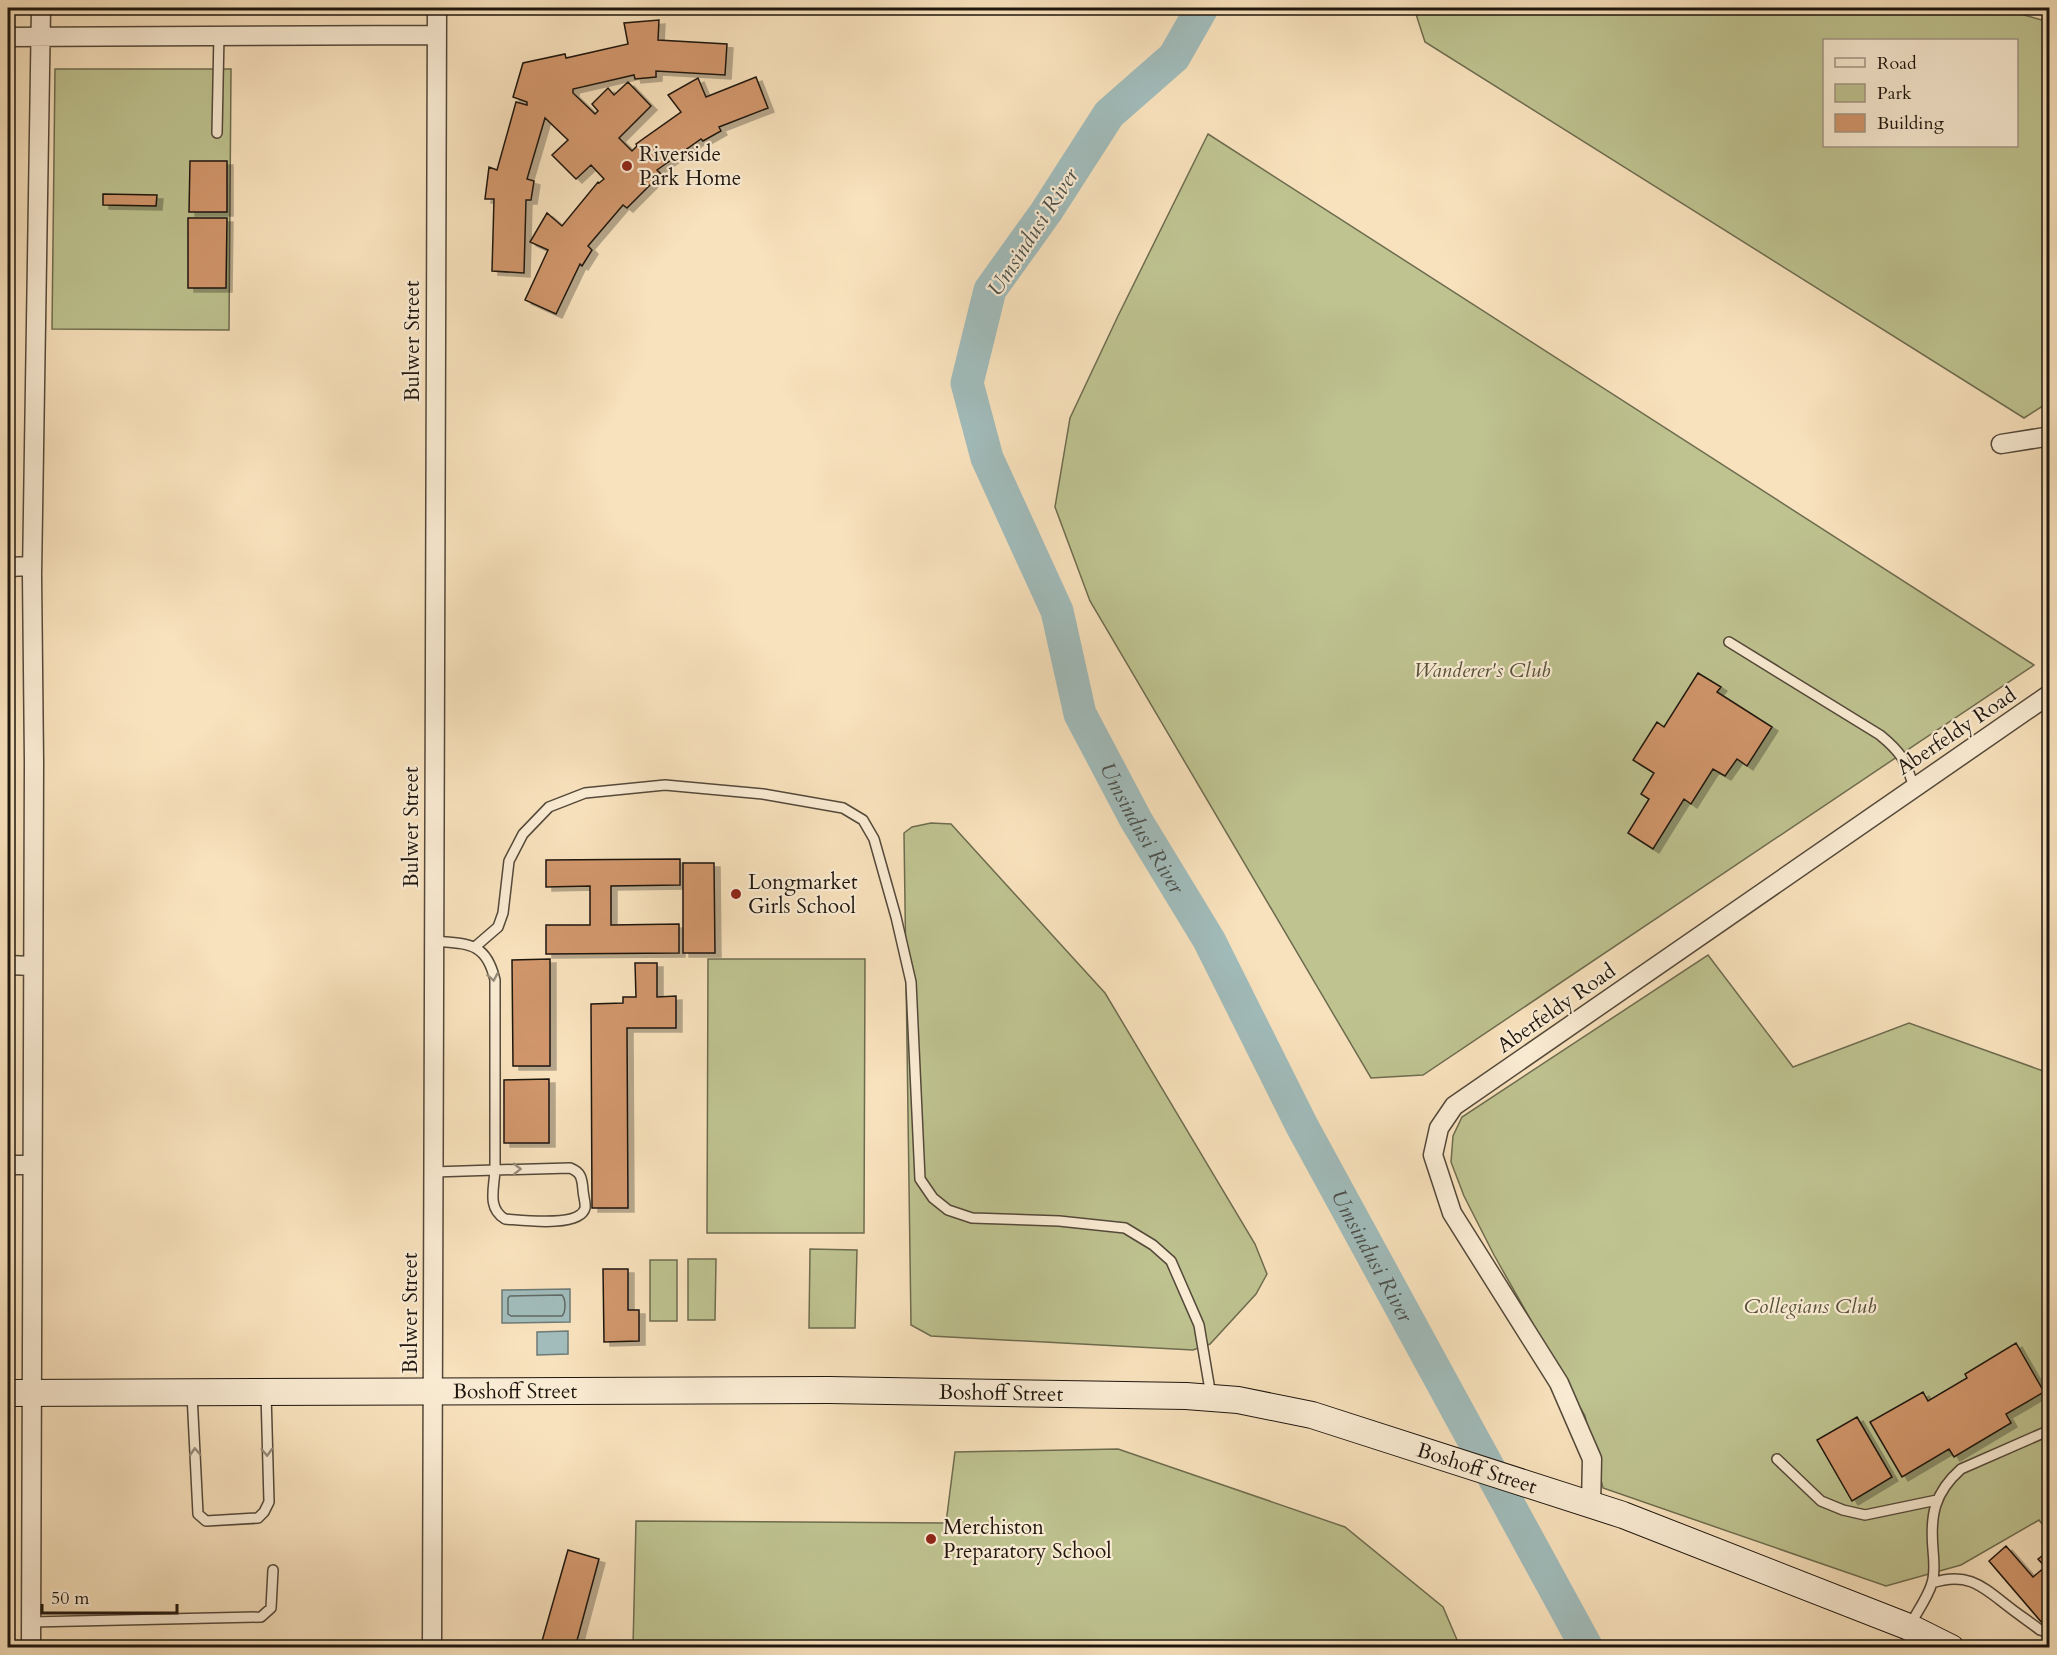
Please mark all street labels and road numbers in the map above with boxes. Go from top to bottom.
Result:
street label: Bulwer Street [398,280,427,402]
street label: Aberfeldy Road [1891,681,2022,782]
street label: Bulwer Street [397,766,426,888]
street label: Aberfeldy Road [1491,957,1621,1060]
street label: Bulwer Street [396,1252,425,1374]
street label: Boshoff Street [453,1377,578,1406]
street label: Boshoff Street [939,1378,1064,1409]
street label: Boshoff Street [1413,1436,1541,1501]

